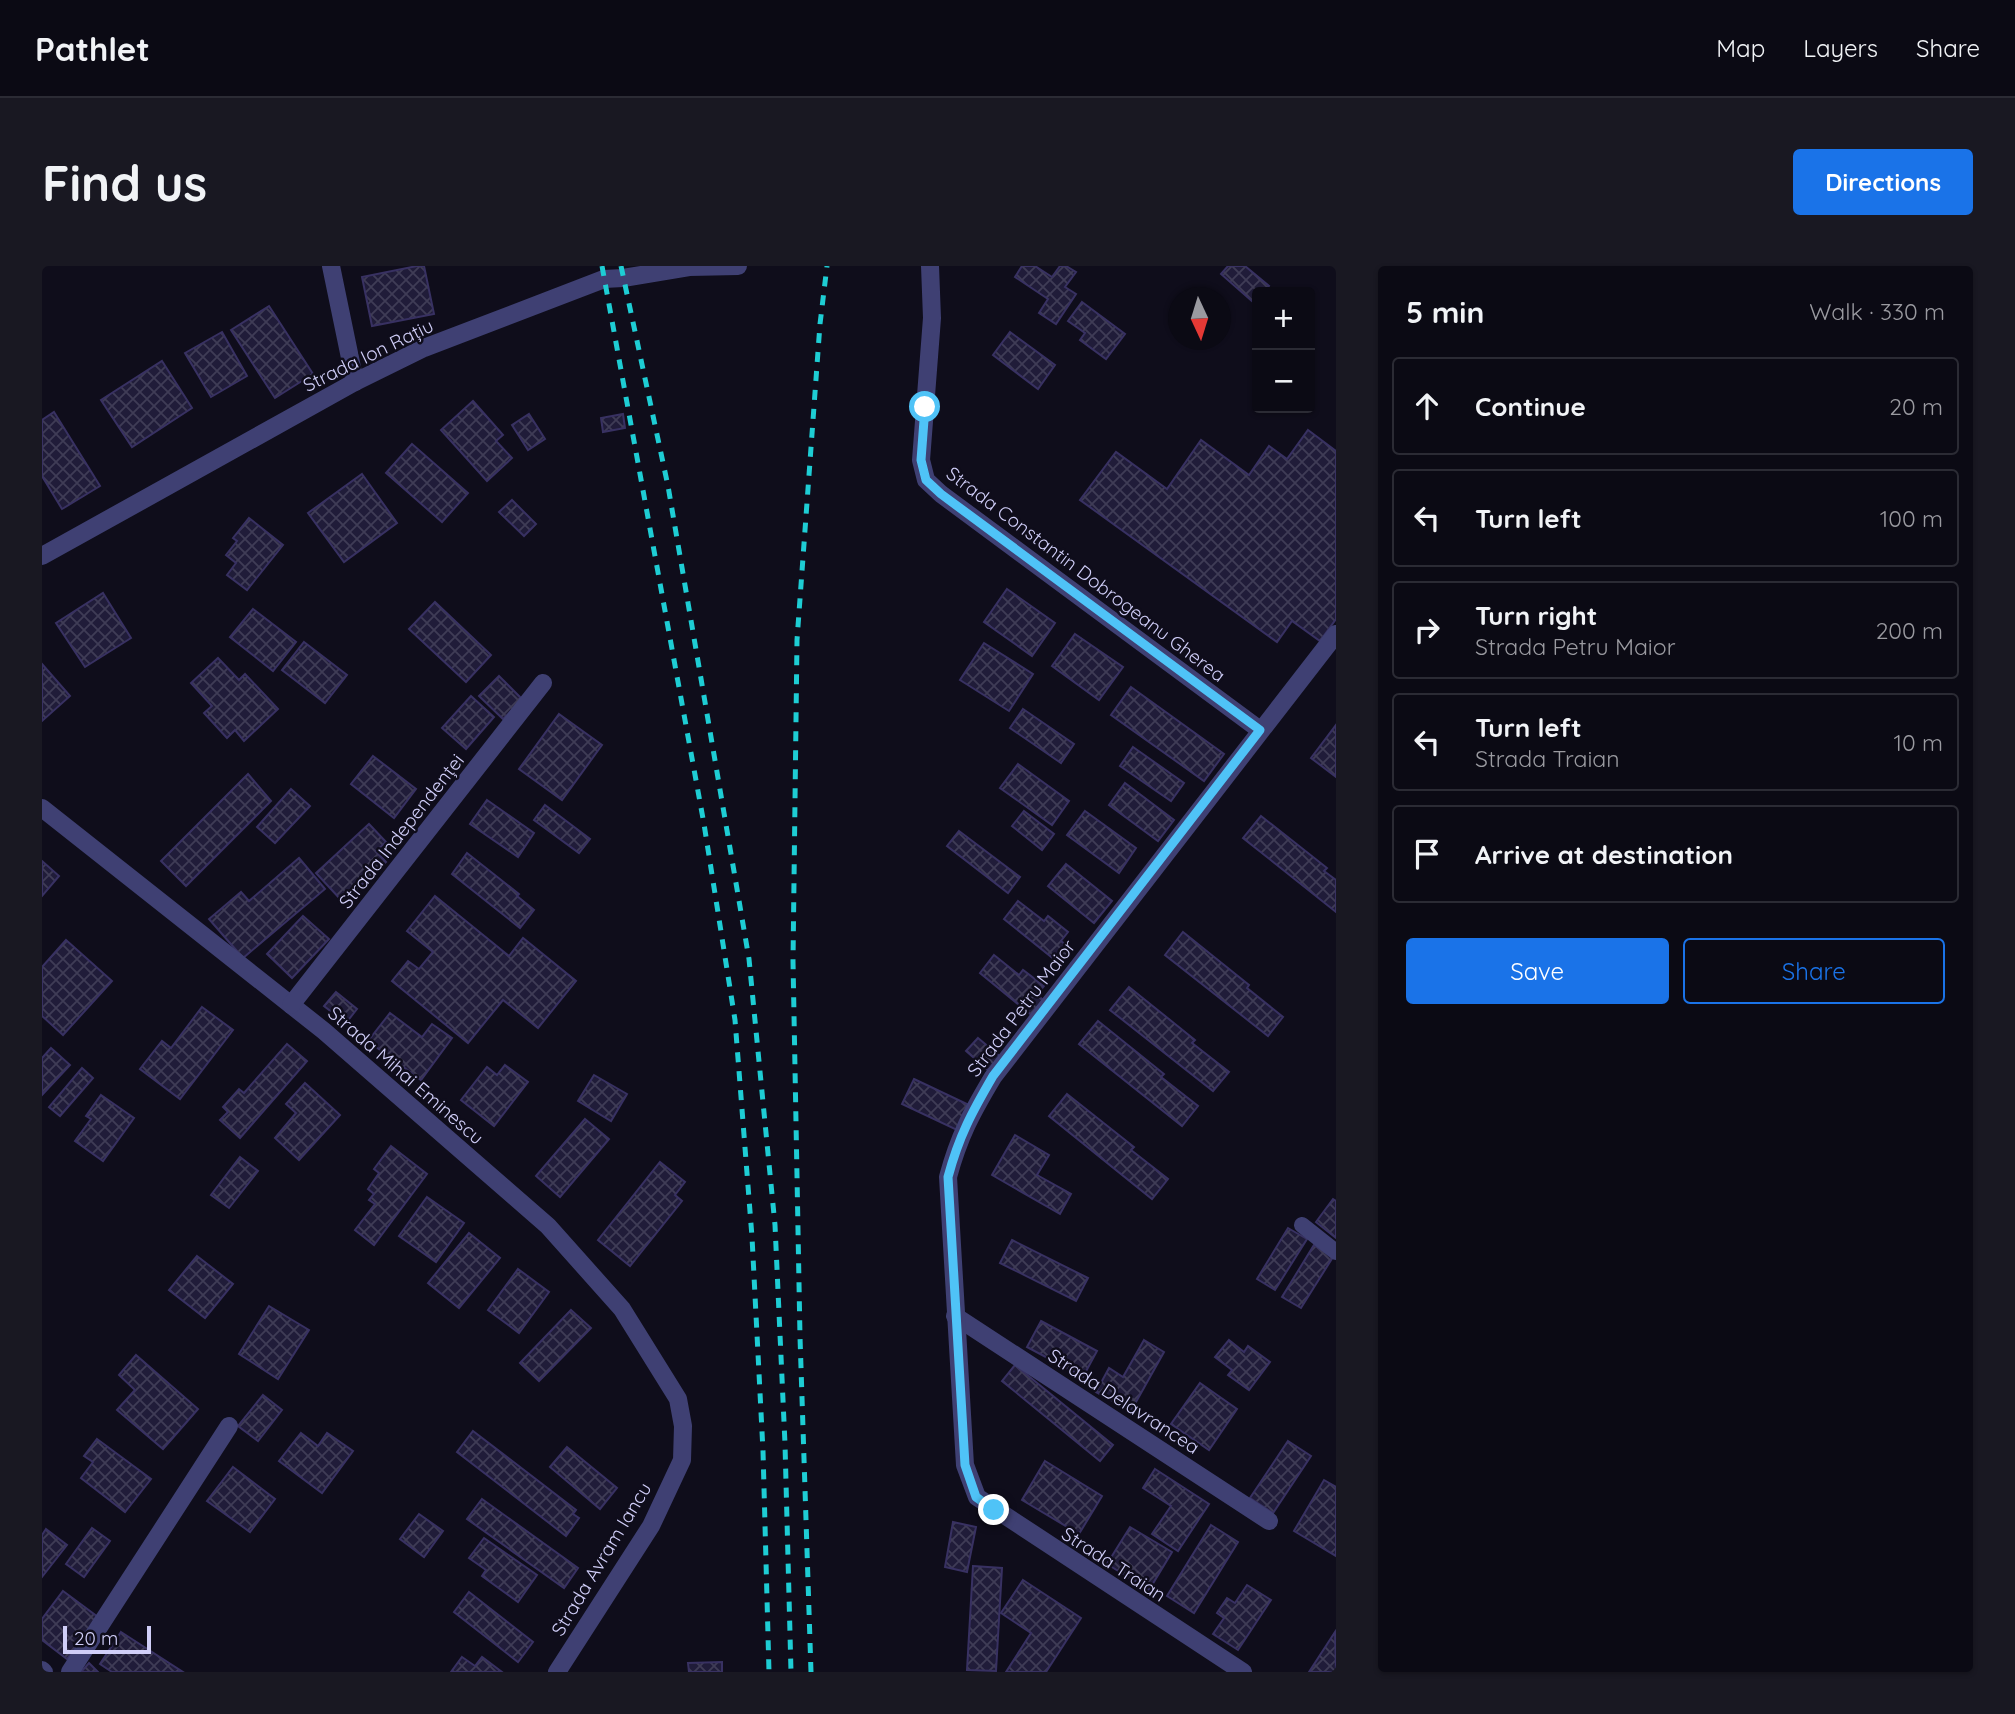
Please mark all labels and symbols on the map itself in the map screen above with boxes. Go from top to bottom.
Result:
north arrow [1168,287,1231,350]
street label: Strada Ion Rațiu [299,313,437,397]
route start [909,391,940,422]
street label: Strada Constantin Dobrogeanu Gherea [942,461,1230,687]
street label: Strada Independenței [333,749,469,913]
street label: Strada Petru Maior [962,934,1081,1081]
street label: Strada Mihai Eminescu [323,1001,489,1149]
street label: Strada Delavrancea [1044,1343,1204,1459]
street label: Strada Avram Iancu [546,1478,656,1640]
route end [978,1494,1009,1525]
street label: Strada Traian [1057,1521,1171,1607]
scale bar [63,1623,150,1655]

